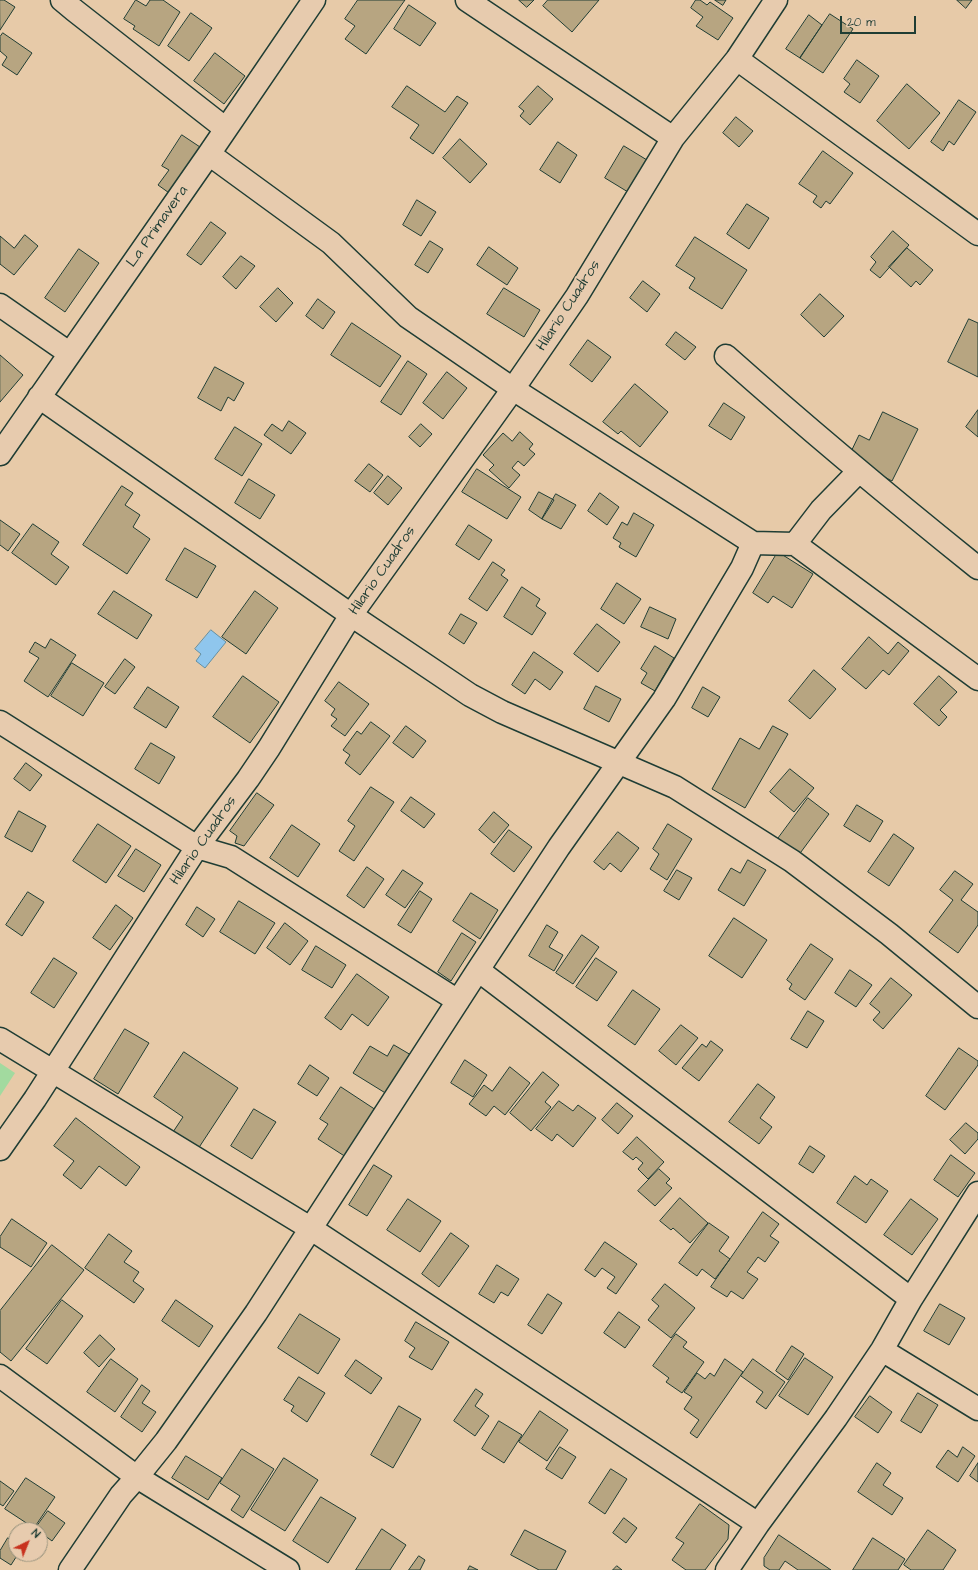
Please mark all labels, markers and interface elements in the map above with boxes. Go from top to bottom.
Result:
scale bar [842,8,918,34]
text: 20 m [847,14,876,31]
street label: La Primavera [123,183,193,271]
street label: Hilario Cuadros [533,257,605,355]
street label: Hilario Cuadros [346,523,420,619]
street label: Hilario Cuadros [167,793,241,889]
north arrow [8,1522,48,1562]
text: N [28,1526,43,1541]

